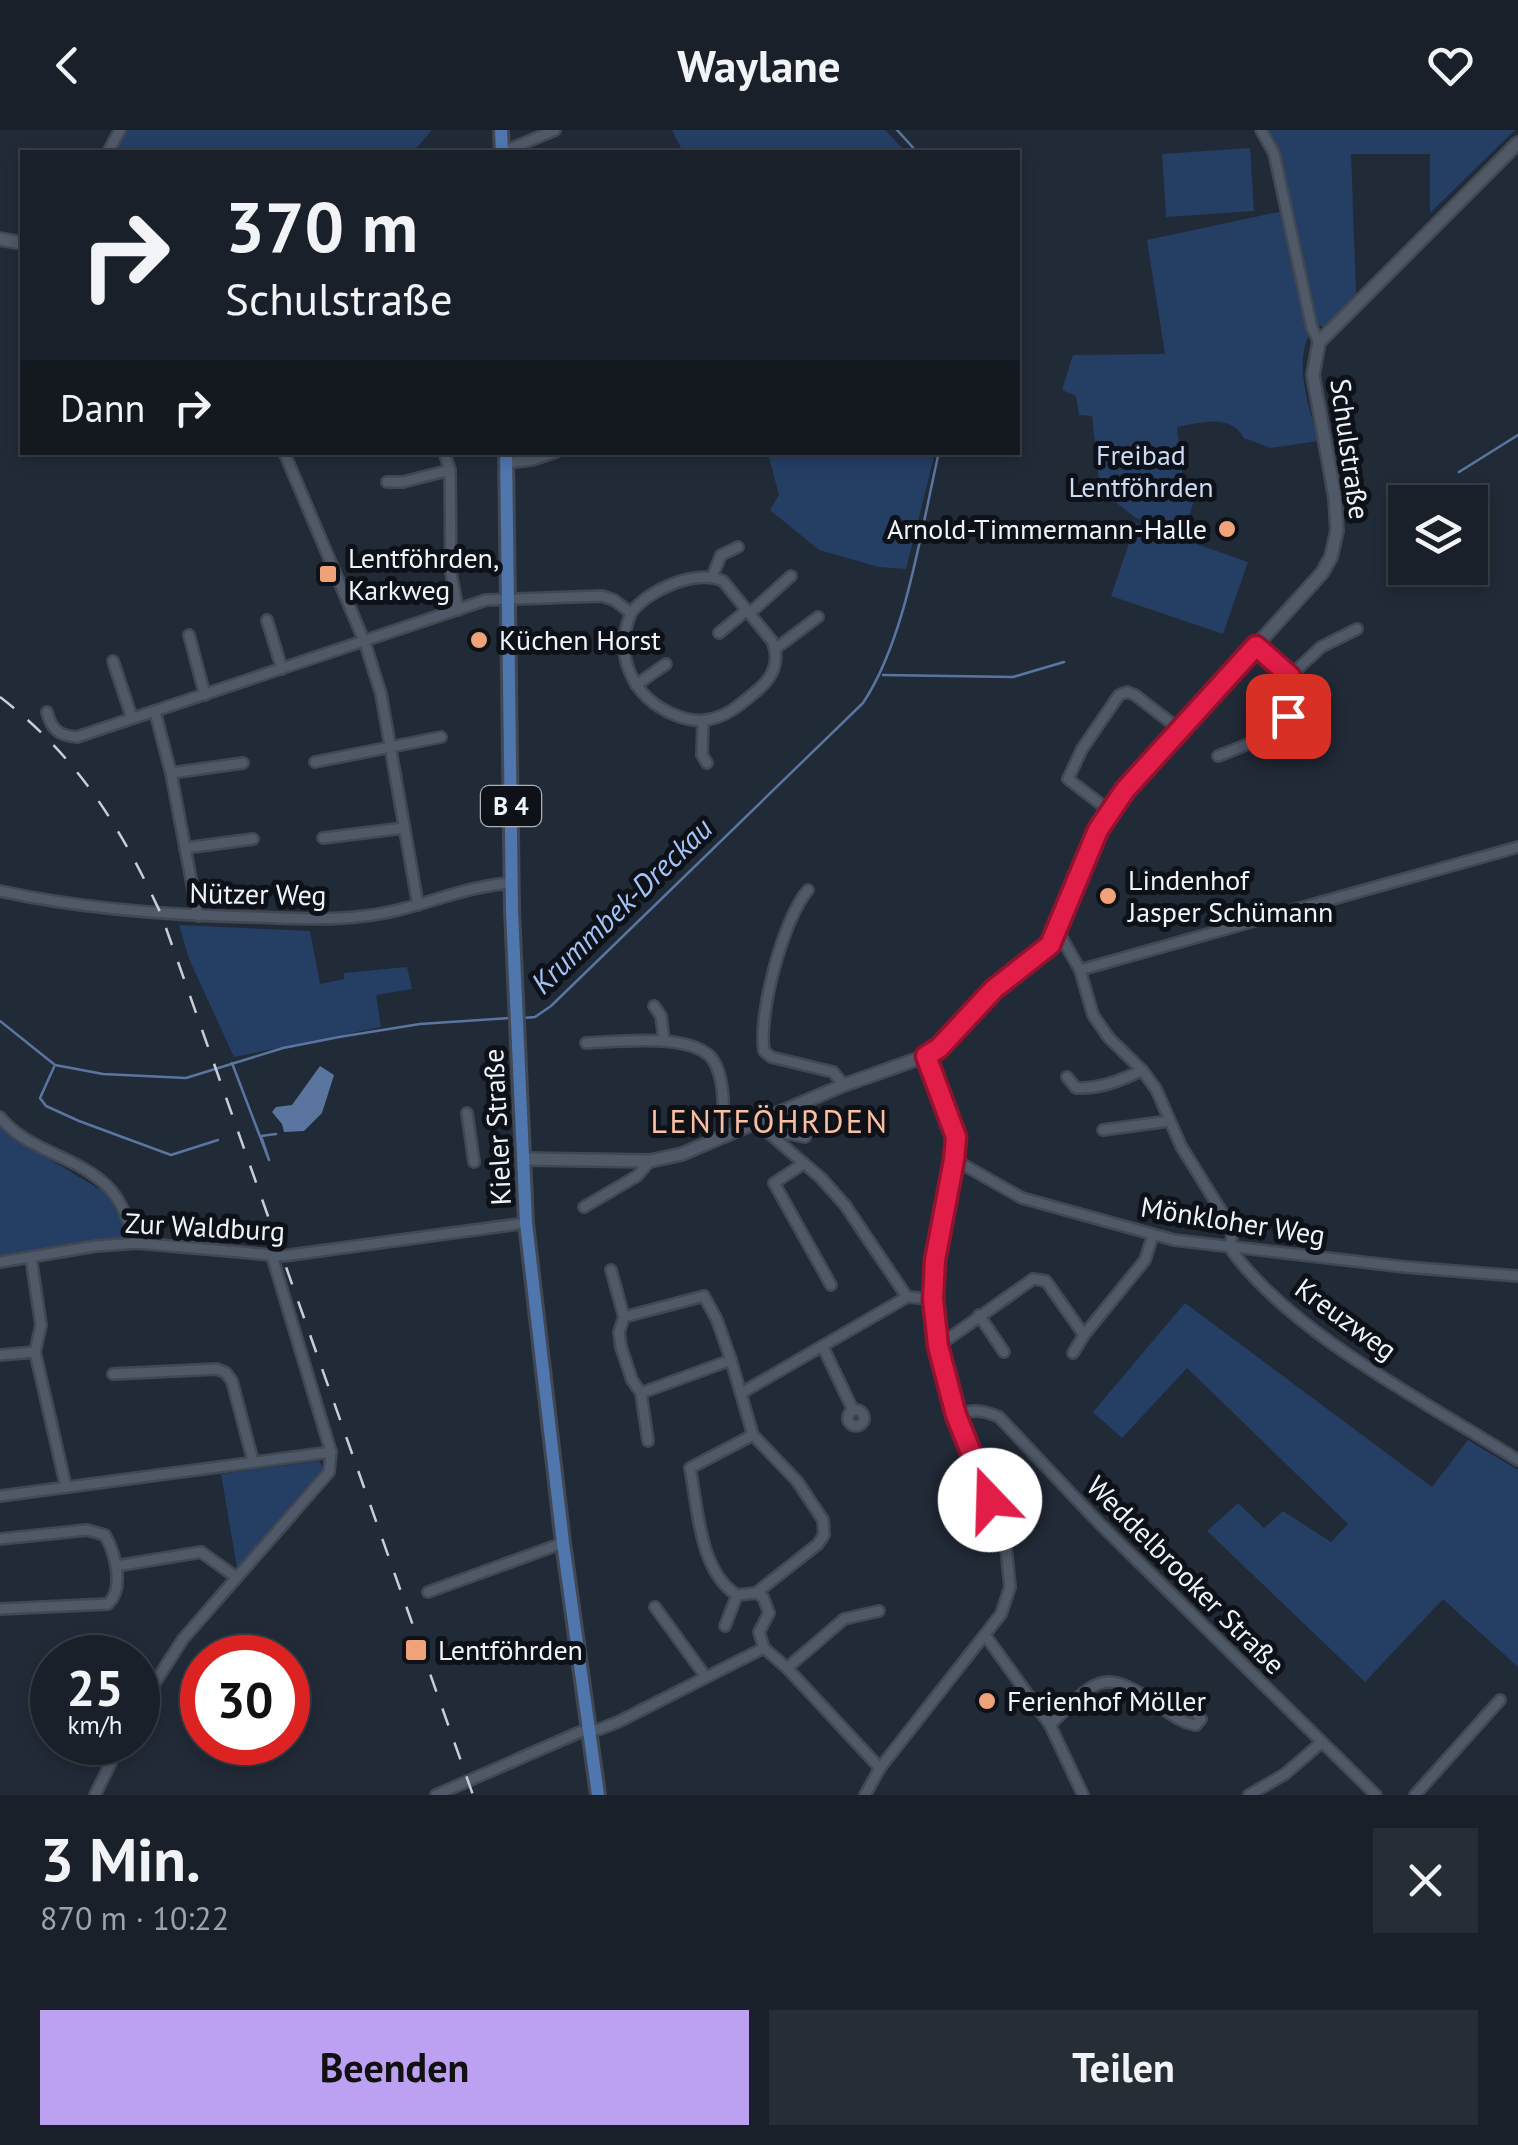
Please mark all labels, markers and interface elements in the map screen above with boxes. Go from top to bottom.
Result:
text: Waylane [677,36,841,94]
icon: back [40,38,95,93]
icon: heart [1423,38,1478,93]
text: 370 m [225,181,418,271]
icon: right [60,190,190,320]
text: Schulstraße [225,269,453,327]
street label: Schulstraße [1322,376,1379,522]
icon: right [165,380,220,435]
text: Dann [60,383,145,432]
park label: Freibad Lentföhrden [1069,436,1213,505]
map controls [1388,485,1488,585]
button: layers [1388,485,1488,585]
place label: Arnold-Timmermann-Halle [887,510,1207,547]
marker: Arnold-Timmermann-Halle [1216,518,1238,540]
place label: Lentföhrden, Karkweg [348,539,499,608]
marker: Lentföhrden, Karkweg [317,563,339,585]
place label: Küchen Horst [499,621,661,658]
marker: Küchen Horst [468,629,490,651]
pin [1246,674,1331,759]
icon: arrive [1261,689,1316,744]
road number: B 4 [481,786,541,826]
water label: Krummbek-Dreckau [522,808,720,1001]
place label: Lindenhof Jasper Schümann [1127,861,1333,930]
street label: Nützer Weg [189,874,327,913]
marker: Lindenhof Jasper Schümann [1097,885,1119,907]
street label: Kieler Straße [474,1048,519,1206]
district label: LENTFÖHRDEN [650,1100,890,1142]
street label: Mönkloher Weg [1138,1188,1328,1253]
street label: Zur Waldburg [124,1204,286,1249]
street label: Kreuzweg [1288,1269,1404,1368]
position arrow [938,1448,1042,1552]
street label: Weddelbrooker Straße [1079,1467,1294,1682]
place label: Lentföhrden [438,1631,583,1668]
speed limit sign: 30 [180,1635,310,1765]
marker: Lentföhrden [403,1637,429,1663]
text: 25 [67,1655,123,1720]
place label: Ferienhof Möller [1007,1682,1206,1719]
marker: Ferienhof Möller [976,1690,998,1712]
text: km/h [68,1709,122,1741]
text: 3 Min. [40,1820,201,1898]
button: close [1373,1828,1478,1933]
text: 870 m · 10:22 [40,1897,229,1939]
button: Beenden [40,2010,749,2125]
button: Teilen [769,2010,1478,2125]

